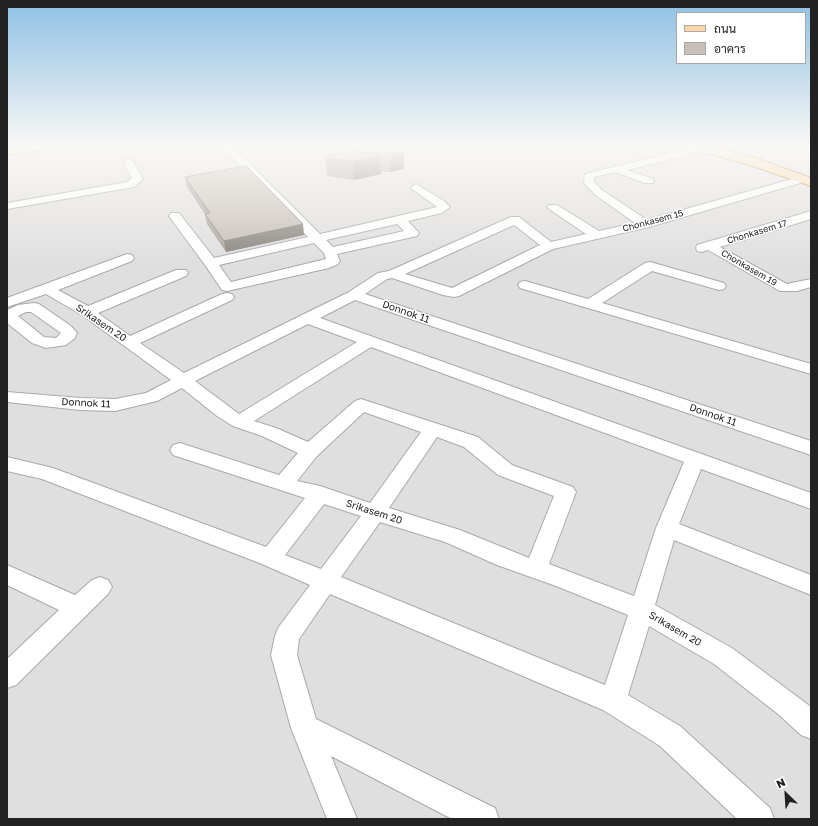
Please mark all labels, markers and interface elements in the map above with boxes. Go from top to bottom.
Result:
legend [676,12,806,64]
text: ถนน [714,21,736,36]
text: อาคาร [714,41,746,56]
street label: Chonkasem 15 [621,208,685,234]
street label: Chonkasem 17 [726,218,788,246]
street label: Chonkasem 19 [719,248,779,288]
street label: Donnok 11 [381,298,431,326]
street label: Srikasem 20 [73,302,129,344]
street label: Donnok 11 [61,396,111,410]
street label: Donnok 11 [688,401,738,429]
street label: Srikasem 20 [344,497,404,527]
street label: Srikasem 20 [647,609,703,649]
north arrow [766,774,806,814]
text: N [774,775,787,790]

